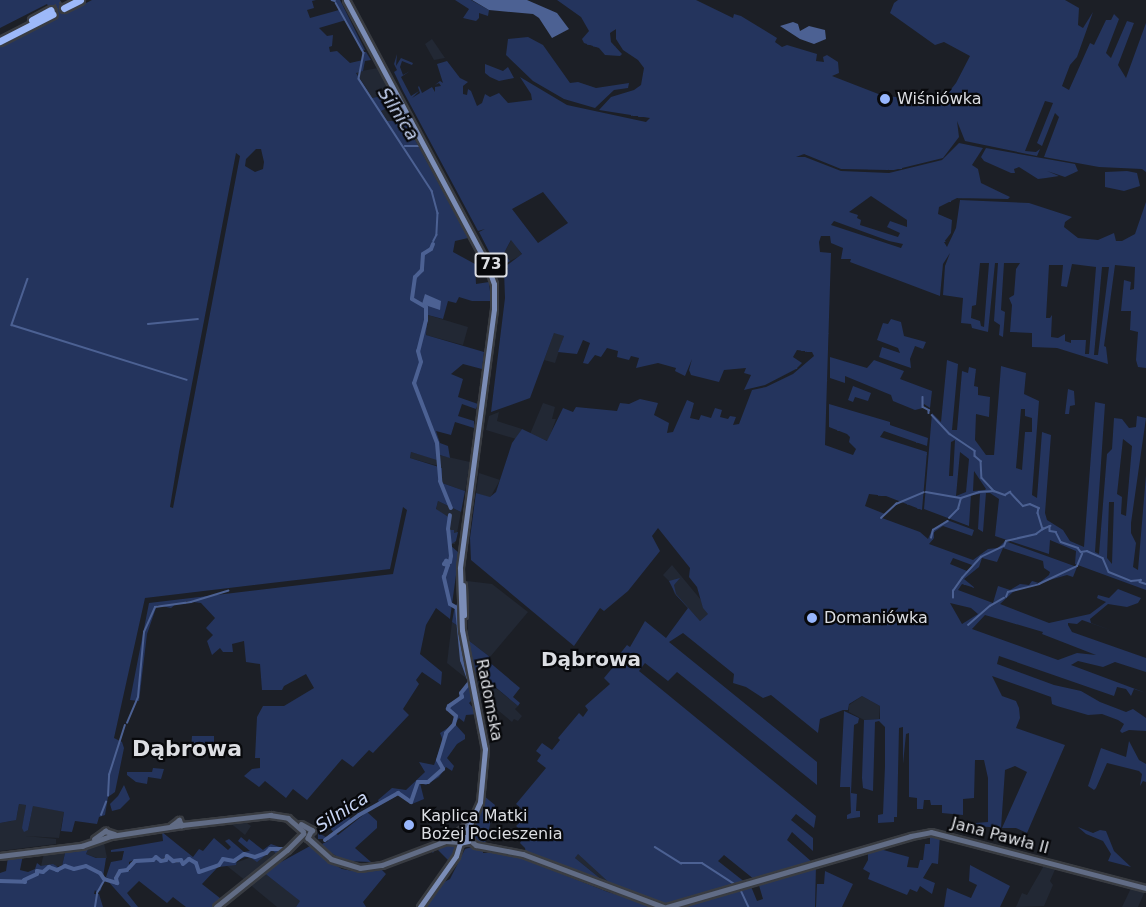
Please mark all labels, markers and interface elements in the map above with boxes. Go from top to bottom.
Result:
water label: Silnica [373,83,423,145]
place label: Wiśniówka [897,89,982,109]
marker: Wiśniówka [878,92,892,106]
road number: 73 [474,253,508,277]
place label: Domaniówka [824,608,928,628]
marker: Domaniówka [805,611,819,625]
district label: Dąbrowa [541,647,641,671]
street label: Radomska [472,657,506,743]
district label: Dąbrowa [132,736,242,762]
water label: Silnica [311,787,373,837]
place label: Kaplica Matki Bożej Pocieszenia [421,806,562,844]
street label: Jana Pawła II [949,814,1051,858]
marker: Kaplica Matki Bożej Pocieszenia [402,818,416,832]

